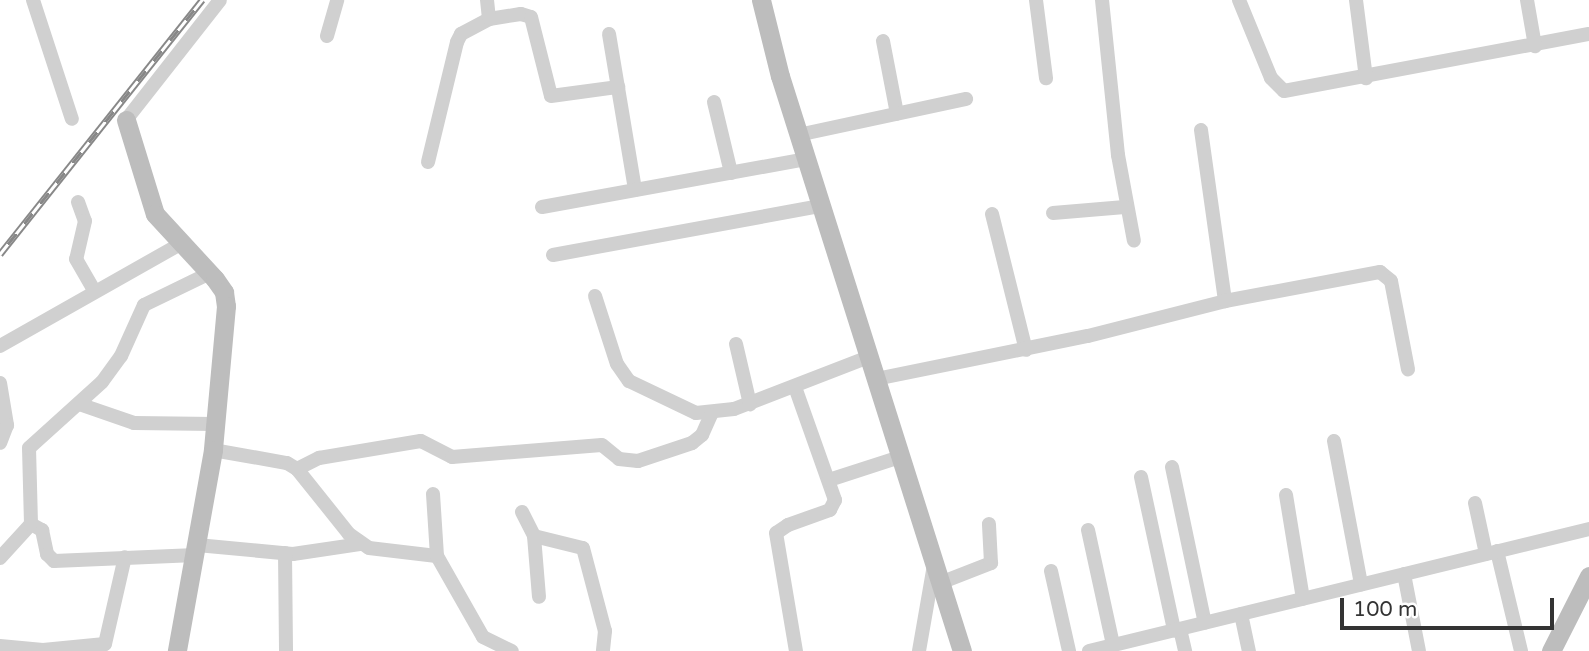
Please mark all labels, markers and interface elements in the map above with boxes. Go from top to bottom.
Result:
scale bar [1344,584,1558,628]
text: 100 m [1353,597,1417,622]

